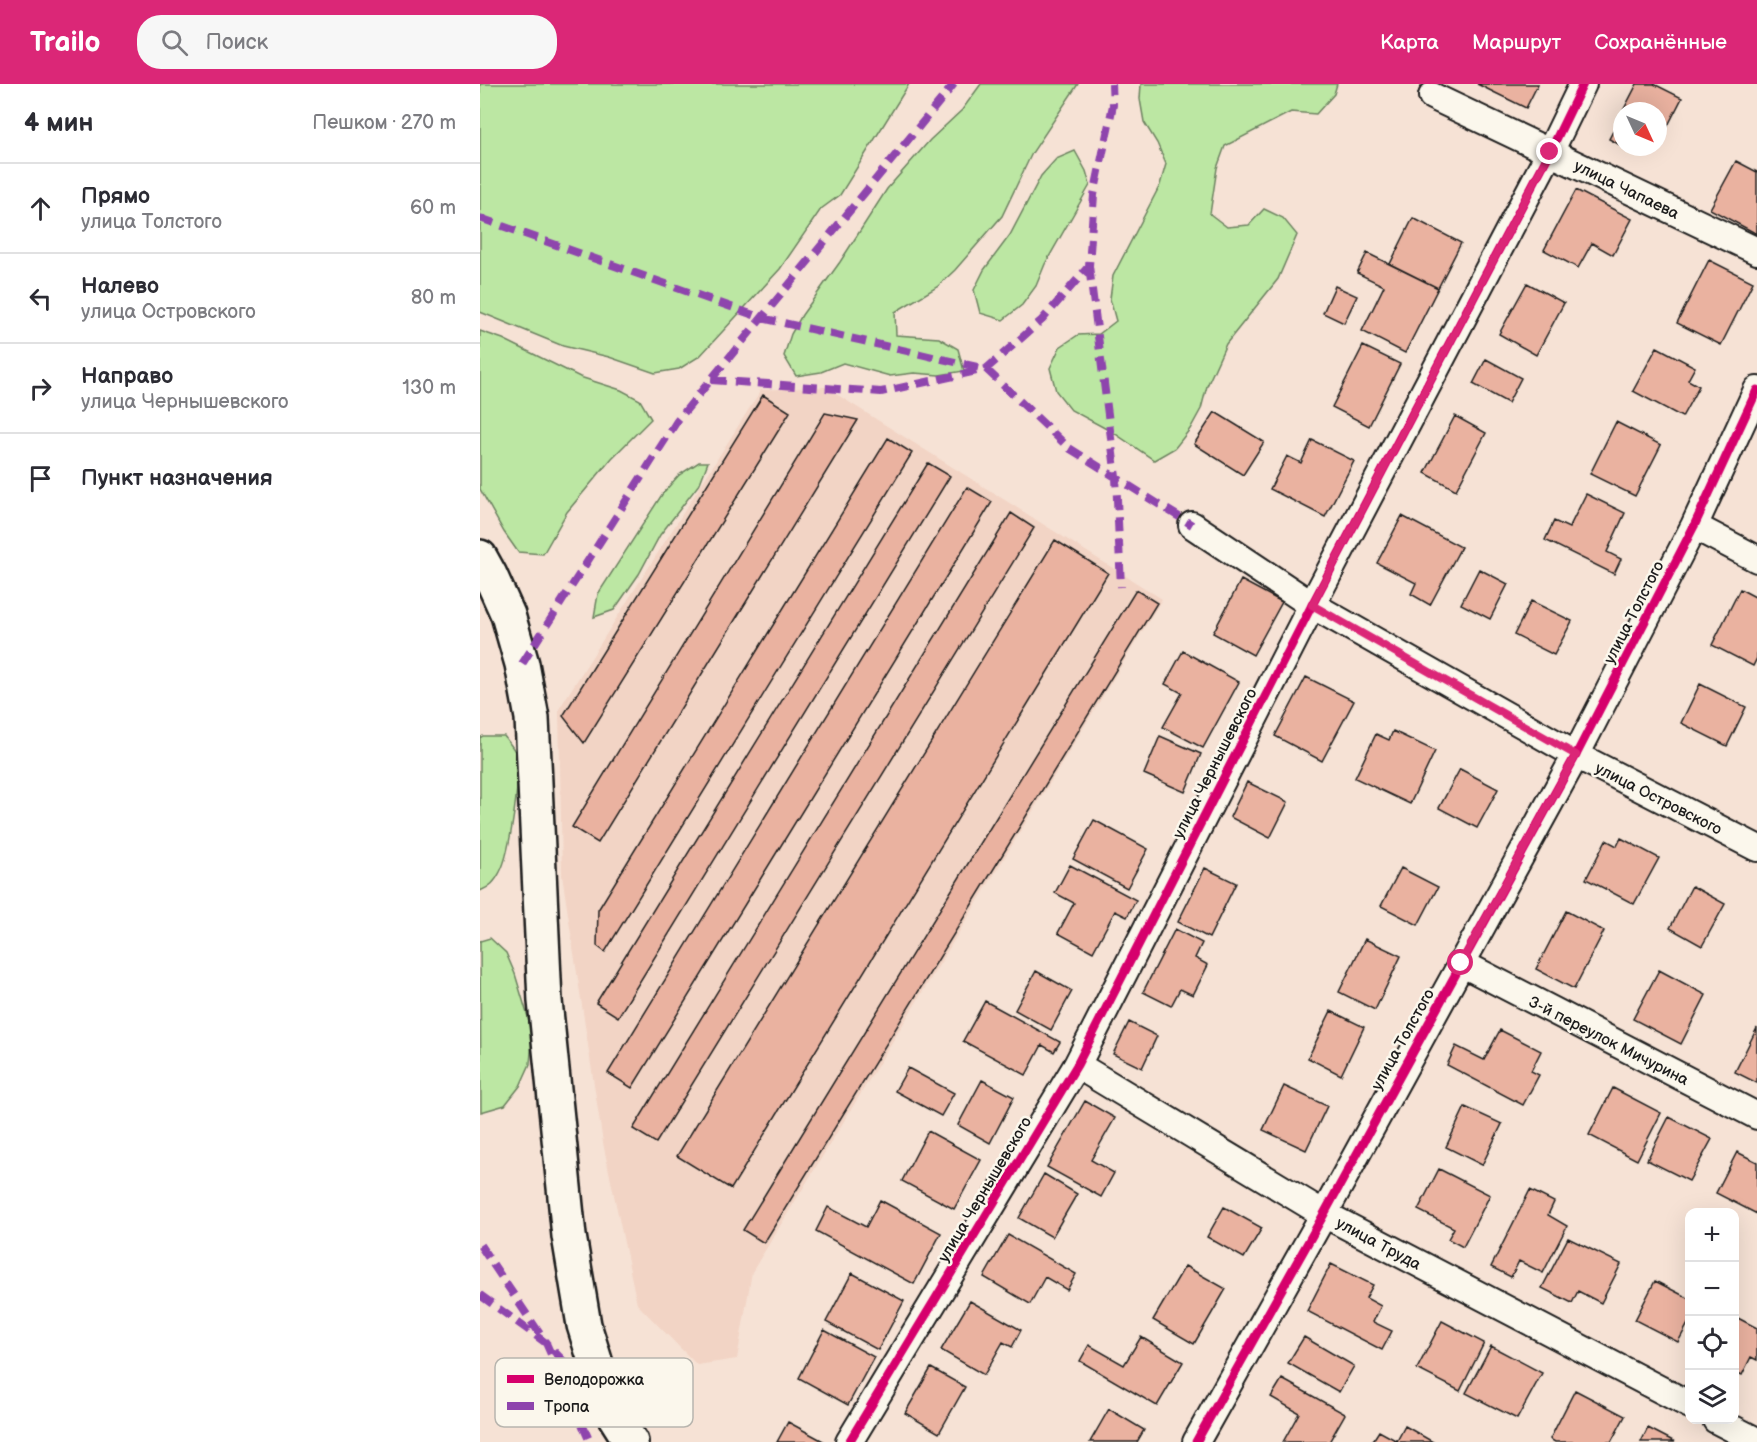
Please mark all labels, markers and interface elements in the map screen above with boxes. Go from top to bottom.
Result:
search box [137,15,557,69]
text: Trailo [30,26,101,59]
icon: search [158,26,191,59]
text: Поиск [206,29,268,56]
text: Карта [1380,30,1439,55]
text: Маршрут [1472,30,1561,55]
text: Сохранённые [1594,30,1727,55]
north arrow [1613,102,1667,156]
text: 4 мин [24,108,93,139]
text: Пешком · 270 m [312,111,456,135]
route end [1536,138,1562,164]
street label: улица Чапаева [1571,157,1682,224]
text: Прямо [81,183,150,210]
icon: ahead [24,192,57,225]
text: 60 m [410,196,456,220]
text: улица Толстого [81,210,222,234]
text: Налево [81,273,159,300]
icon: left [24,282,57,315]
text: 80 m [411,286,456,310]
text: улица Островского [81,300,256,324]
text: Направо [81,363,173,390]
icon: right [24,372,57,405]
text: 130 m [402,376,456,400]
text: улица Чернышевского [81,390,289,414]
icon: arrive [24,462,57,495]
text: Пункт назначения [81,465,273,492]
street label: улица Толстого [1600,558,1668,667]
street label: улица Чернышевского [1169,685,1261,842]
street label: улица Островского [1592,759,1725,840]
route start [1447,949,1473,975]
street label: улица Толстого [1368,986,1439,1094]
street label: 3-й переулок Мичурина [1525,993,1692,1090]
street label: улица Чернышевского [934,1114,1036,1266]
map controls [1685,1208,1739,1424]
button: + [1685,1208,1739,1262]
street label: улица Труда [1333,1214,1424,1275]
button: − [1685,1262,1739,1316]
button: locate [1685,1316,1739,1370]
legend [495,1358,693,1427]
button: layers [1685,1370,1739,1424]
text: Велодорожка [544,1371,645,1390]
text: Тропа [544,1398,590,1417]

